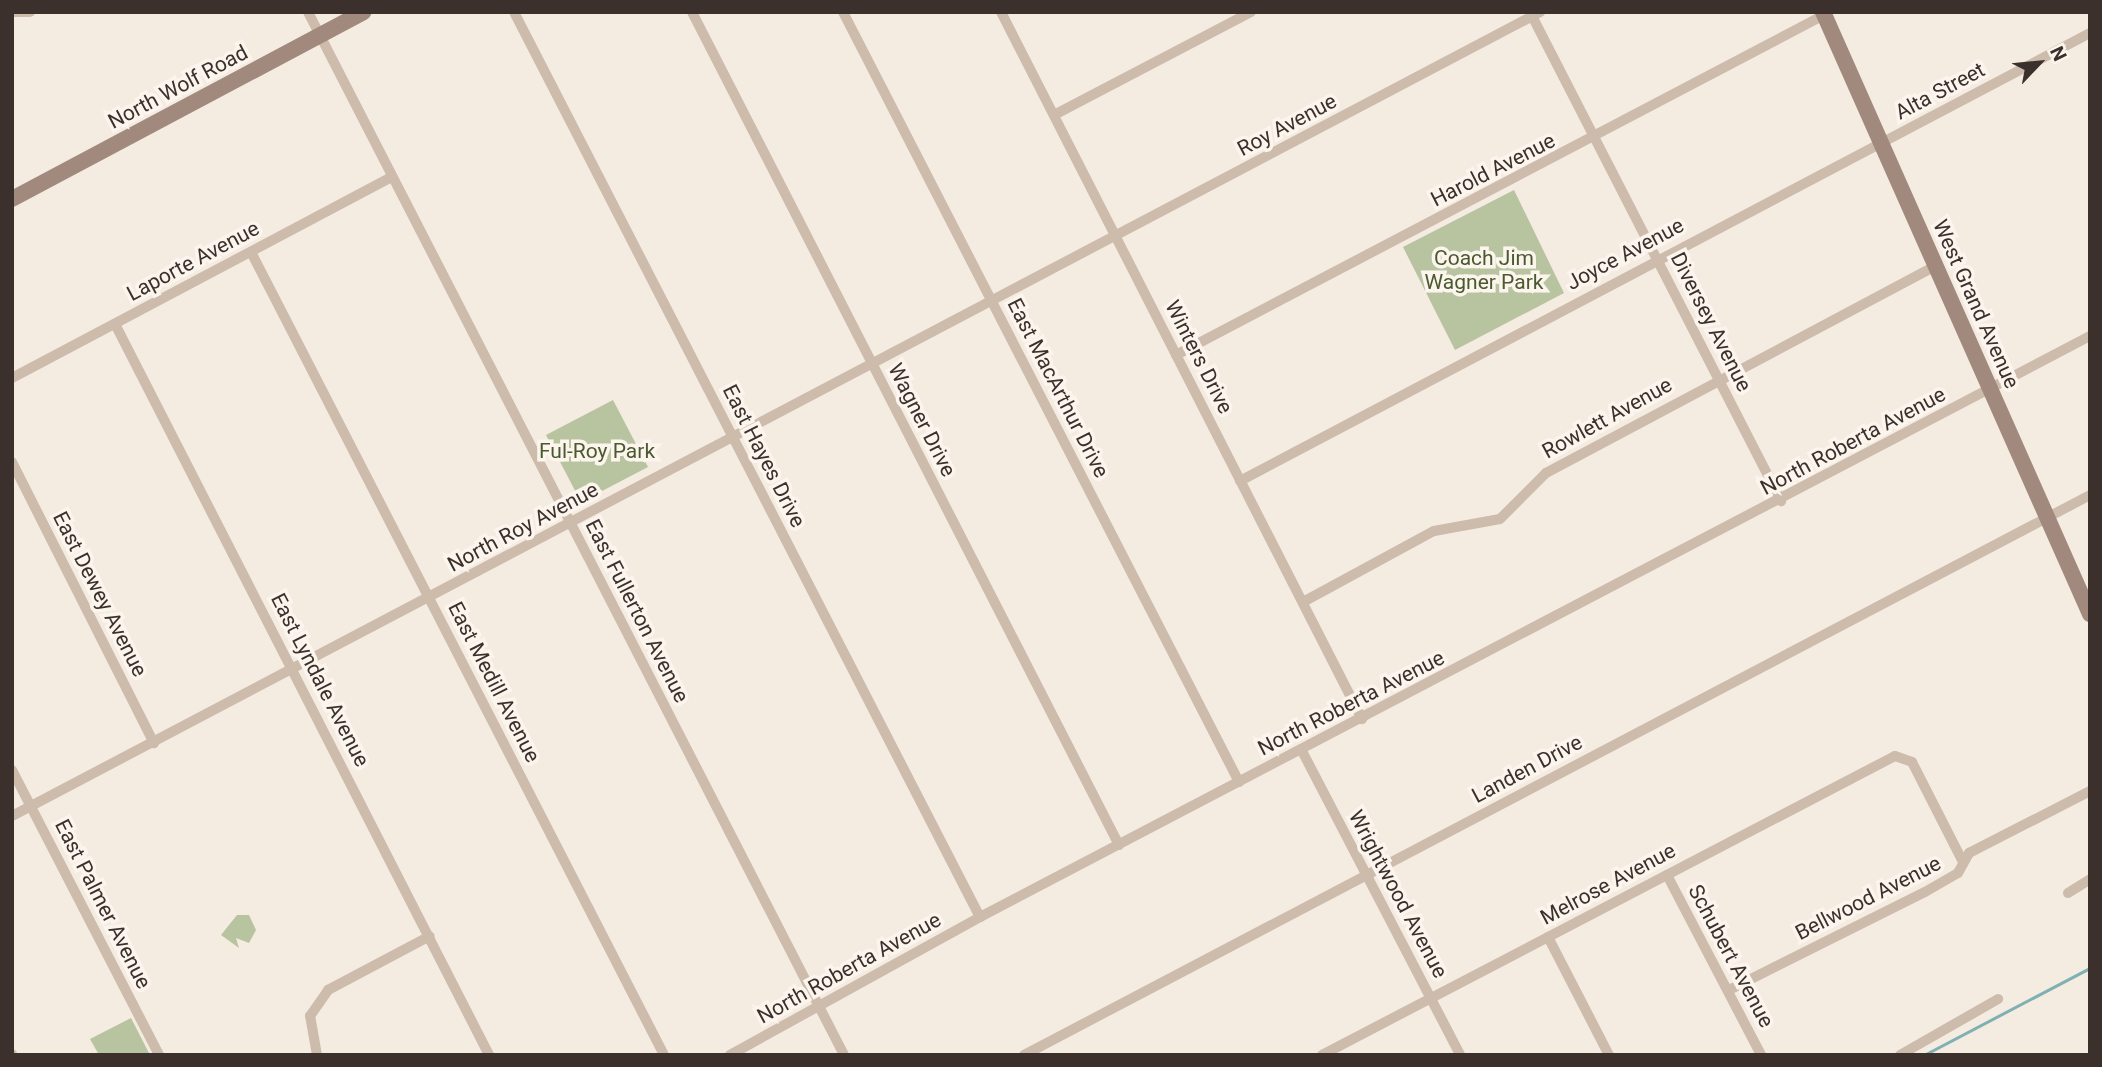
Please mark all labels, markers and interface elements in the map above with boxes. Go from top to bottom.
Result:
north arrow [2004,28,2074,98]
street label: North Wolf Road [104,40,252,134]
text: N [2045,43,2072,65]
street label: Alta Street [1891,57,1989,125]
street label: Roy Avenue [1233,88,1341,162]
street label: Harold Avenue [1427,128,1559,212]
street label: Joyce Avenue [1562,213,1688,295]
street label: Laporte Avenue [123,216,263,306]
street label: West Grand Avenue [1927,216,2025,392]
park label: Coach Jim Wagner Park [1425,245,1543,295]
street label: Diversey Avenue [1665,248,1757,396]
street label: East MacArthur Drive [1002,294,1114,482]
street label: Winters Drive [1160,296,1238,418]
street label: Wagner Drive [883,359,961,481]
street label: Rowlett Avenue [1538,372,1676,464]
street label: East Hayes Drive [717,380,811,532]
street label: North Roberta Avenue [1756,382,1950,500]
park label: Ful-Roy Park [539,438,655,464]
street label: North Roy Avenue [443,477,603,577]
street label: East Dewey Avenue [48,507,152,681]
street label: East Fullerton Avenue [580,515,694,707]
street label: East Lyndale Avenue [265,589,375,771]
street label: East Medill Avenue [443,598,545,766]
street label: North Roberta Avenue [1254,645,1448,761]
street label: Landen Drive [1468,729,1586,809]
street label: Wrightwood Avenue [1343,806,1453,982]
street label: East Palmer Avenue [49,815,157,993]
street label: Melrose Avenue [1536,838,1680,930]
street label: Bellwood Avenue [1791,850,1945,946]
street label: Schubert Avenue [1683,880,1779,1032]
street label: North Roberta Avenue [753,907,945,1029]

